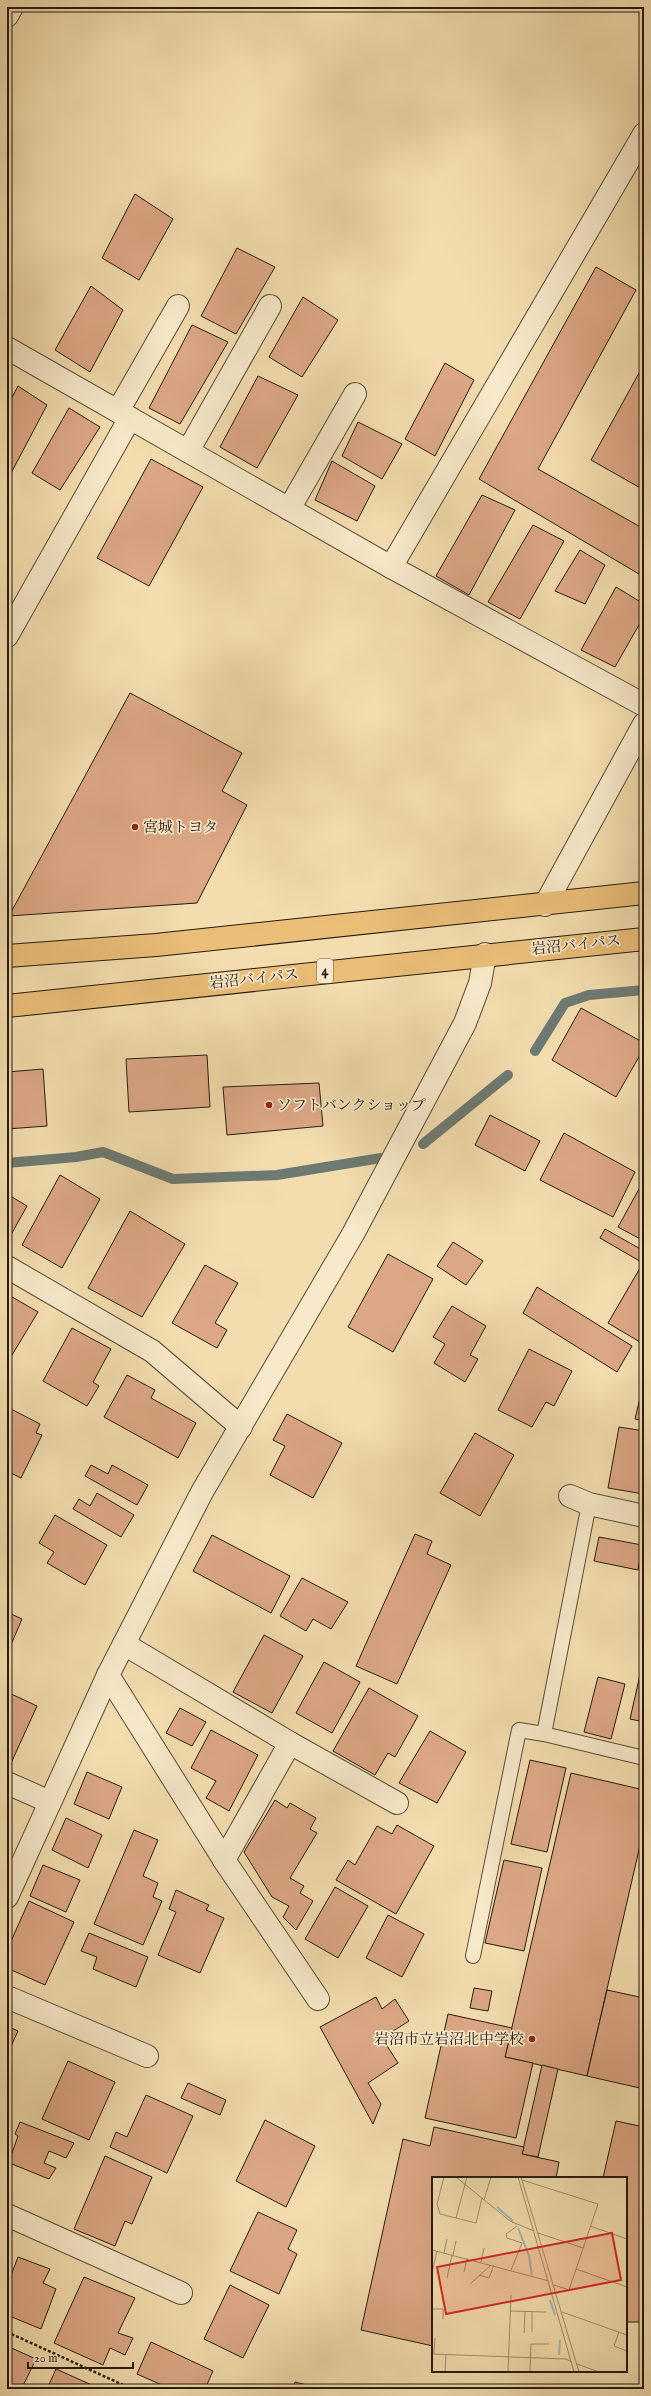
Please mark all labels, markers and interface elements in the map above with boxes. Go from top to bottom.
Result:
place label: 宮城トヨタ [143,818,218,837]
marker: 宮城トヨタ [130,822,140,832]
street label: 岩沼バイパス [530,931,622,959]
road number: 4 [317,959,333,983]
street label: 岩沼バイパス [208,965,300,993]
place label: ソフトバンクショップ [277,1096,426,1115]
marker: ソフトバンクショップ [264,1100,274,1110]
place label: 岩沼市立岩沼北中学校 [374,2030,524,2049]
marker: 岩沼市立岩沼北中学校 [527,2034,537,2044]
inset map [432,2177,627,2372]
scale bar [28,2344,133,2370]
text: 20 m [34,2351,57,2366]

